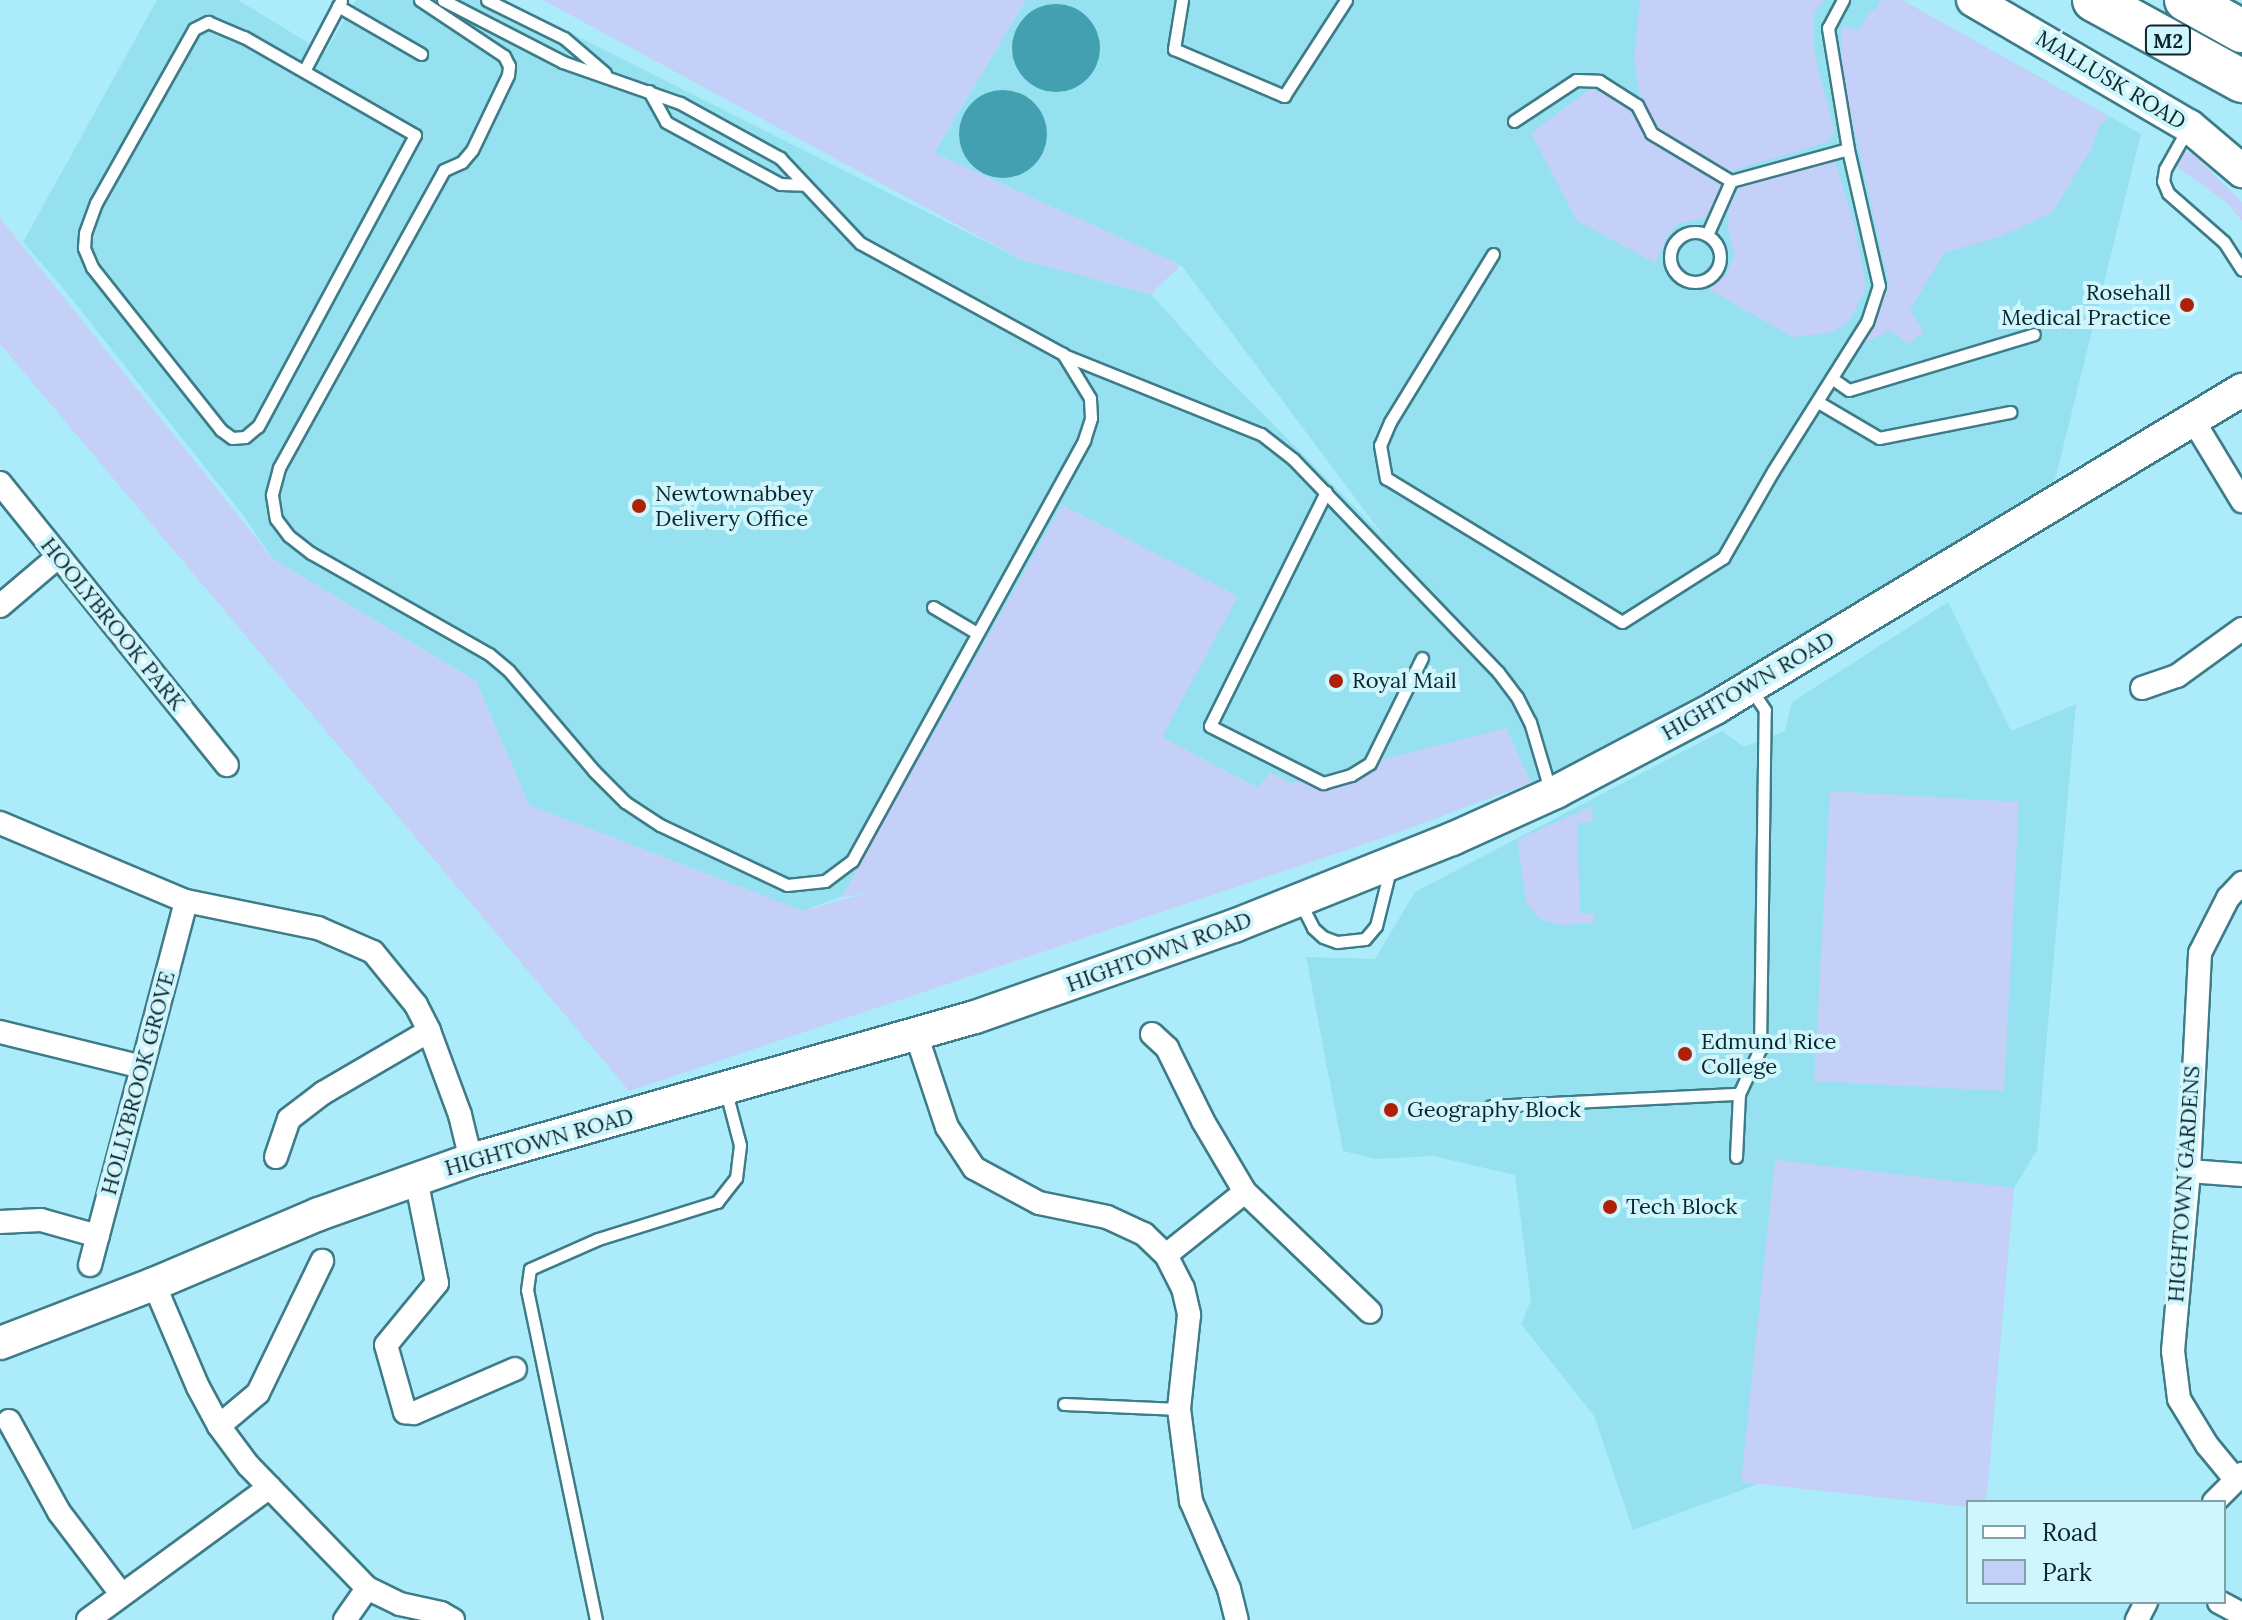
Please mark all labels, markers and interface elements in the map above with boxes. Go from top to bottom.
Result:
road number: M2 [2144,24,2192,56]
street label: MALLUSK ROAD [2031,25,2191,135]
place label: Rosehall Medical Practice [2001,279,2171,330]
marker: Rosehall Medical Practice [2178,296,2196,314]
place label: Newtownabbey Delivery Office [655,480,814,532]
marker: Newtownabbey Delivery Office [630,497,648,515]
street label: HOOLYBROOK PARK [35,532,191,716]
street label: HIGHTOWN ROAD [1657,626,1839,746]
place label: Royal Mail [1352,668,1457,694]
marker: Royal Mail [1327,672,1345,690]
street label: HIGHTOWN ROAD [1063,906,1255,998]
street label: HOLLYBROOK GROVE [95,968,181,1198]
place label: Edmund Rice College [1701,1028,1836,1080]
marker: Edmund Rice College [1676,1045,1694,1063]
street label: HIGHTOWN GARDENS [2163,1065,2205,1303]
place label: Geography Block [1407,1097,1581,1123]
marker: Geography Block [1382,1101,1400,1119]
street label: HIGHTOWN ROAD [442,1102,636,1182]
place label: Tech Block [1626,1194,1737,1220]
marker: Tech Block [1601,1198,1619,1216]
legend [1966,1500,2226,1604]
text: Road [2042,1517,2098,1548]
text: Park [2042,1557,2092,1588]

